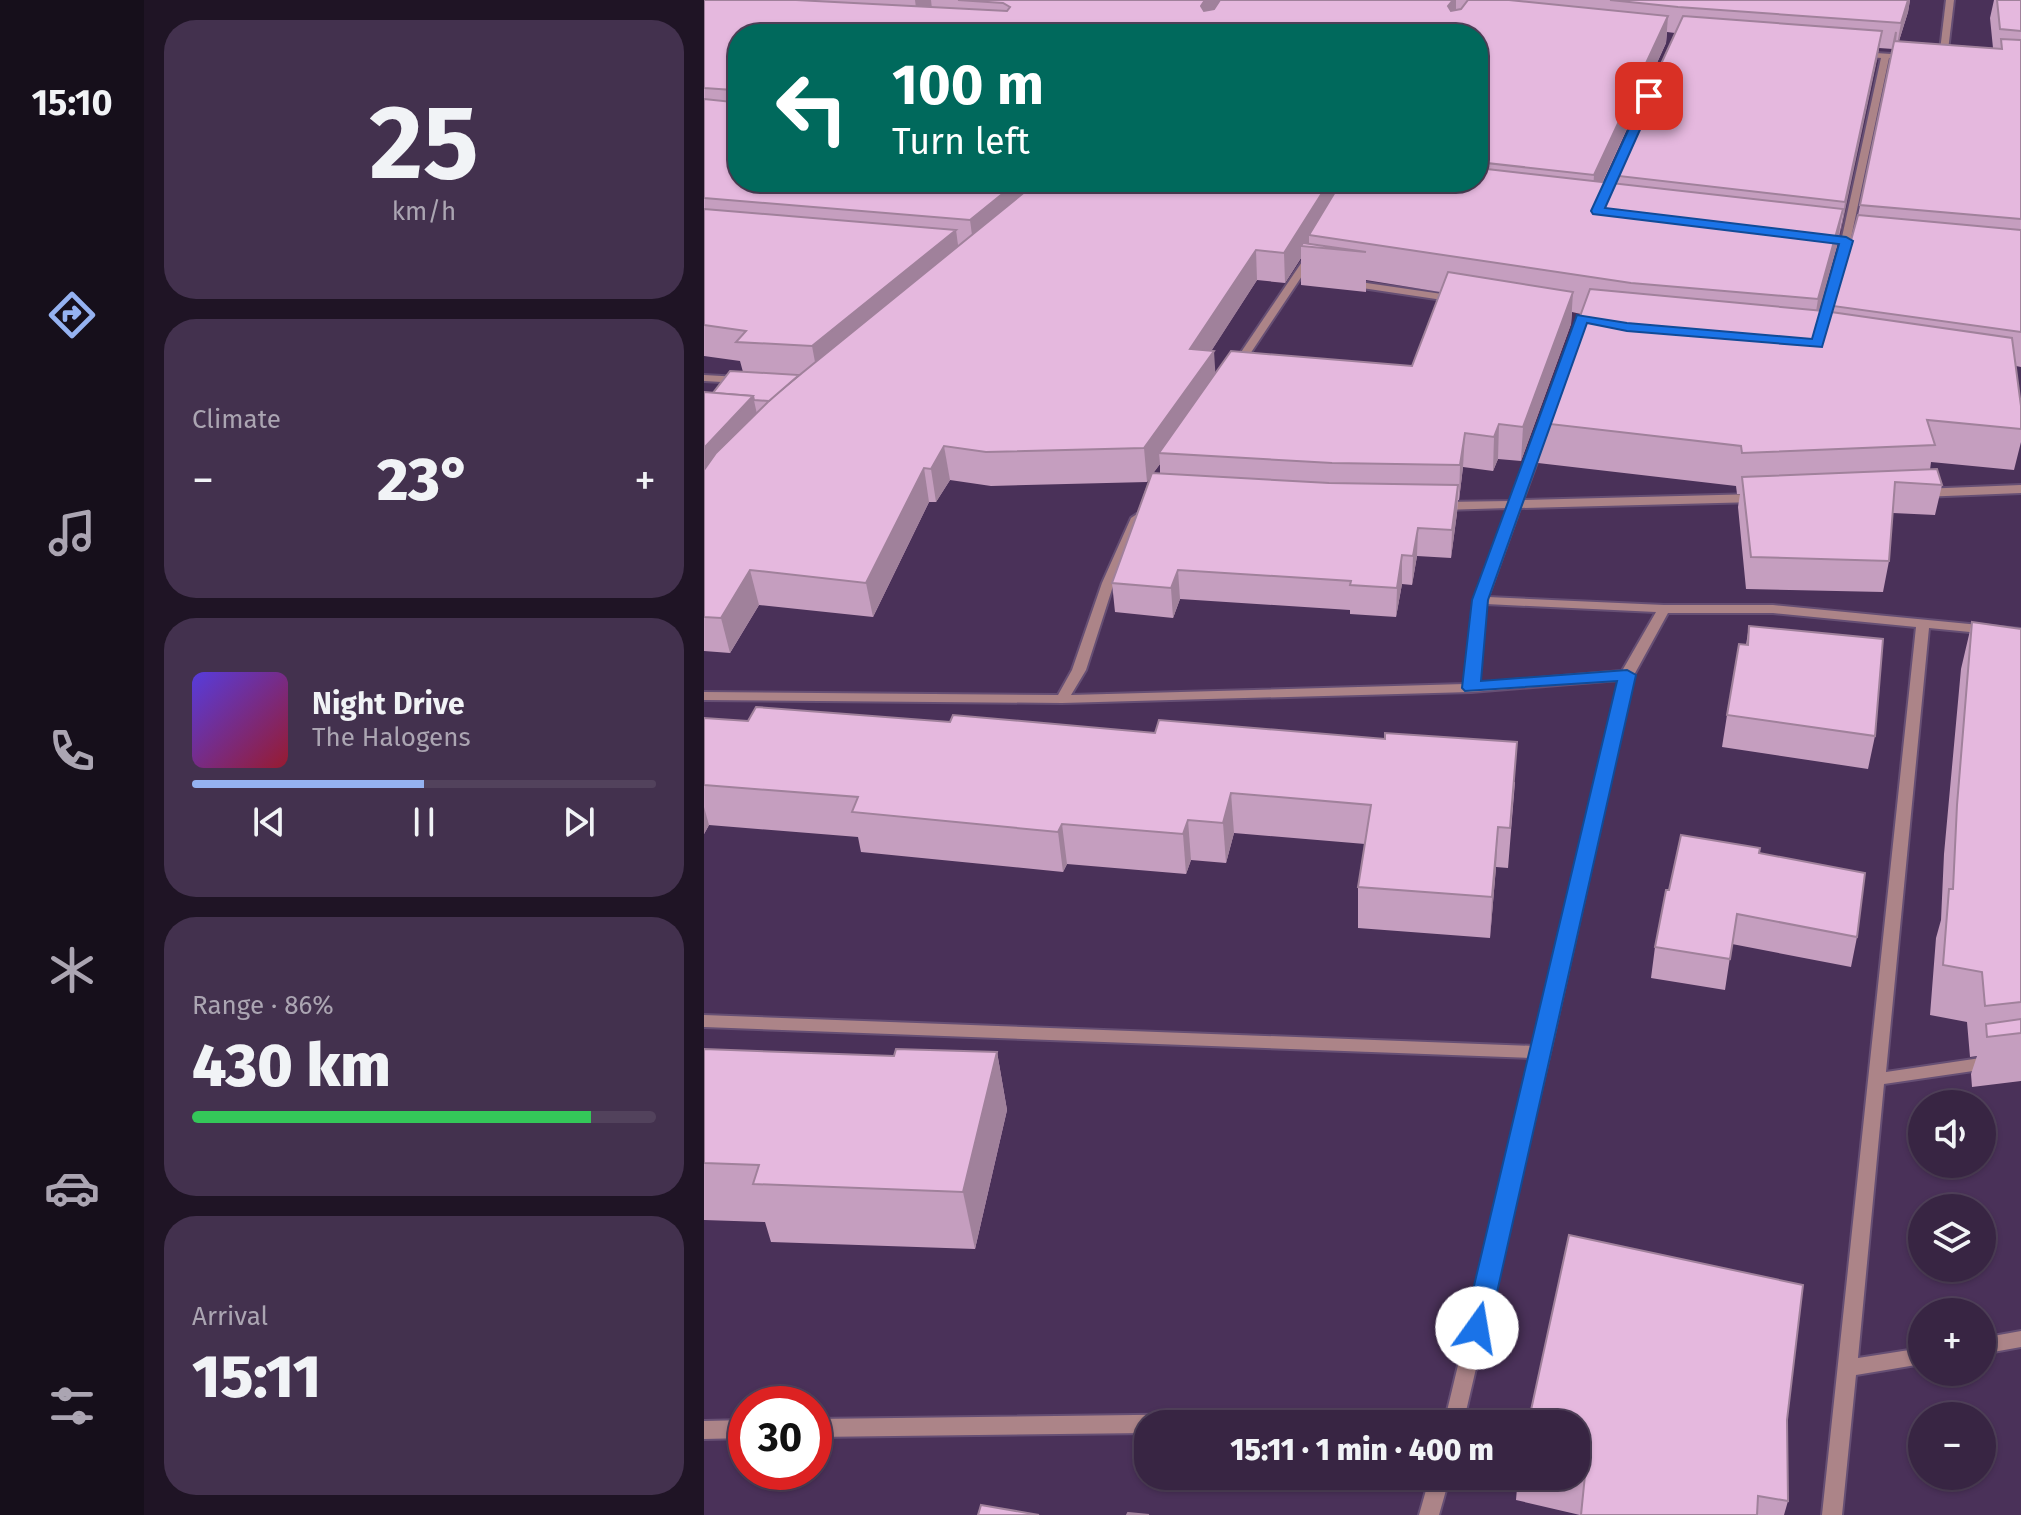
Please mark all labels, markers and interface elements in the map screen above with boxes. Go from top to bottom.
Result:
text: 100 m [892,52,1044,119]
icon: left [760,56,864,160]
pin [1615,62,1683,130]
icon: arrive [1627,74,1671,118]
text: 15:10 [31,81,113,125]
text: 25 [369,81,479,206]
text: Turn left [892,120,1030,164]
text: km/h [392,196,456,227]
icon: directions [44,287,100,343]
text: Climate [192,404,281,435]
text: 23° [377,444,471,516]
text: − [192,454,214,507]
text: + [634,454,656,507]
icon: music [44,505,100,561]
text: Night Drive [312,686,465,722]
text: The Halogens [312,722,471,753]
icon: phone [44,723,100,779]
icon: previous [247,800,291,844]
icon: pause [402,800,446,844]
icon: next [557,800,601,844]
icon: climate [44,942,100,998]
text: Range · 86% [192,990,334,1021]
text: 430 km [192,1030,391,1102]
map controls [1908,1090,1996,1490]
button: sound [1908,1090,1996,1178]
icon: car [44,1160,100,1216]
button: layers [1908,1194,1996,1282]
position arrow [1435,1286,1519,1370]
button: + [1908,1298,1996,1386]
text: Arrival [192,1301,268,1332]
text: 15:11 [192,1341,321,1413]
icon: filters [44,1378,100,1434]
speed limit sign: 30 [728,1386,832,1490]
button: − [1908,1402,1996,1490]
text: 15:11 · 1 min · 400 m [1230,1432,1494,1468]

